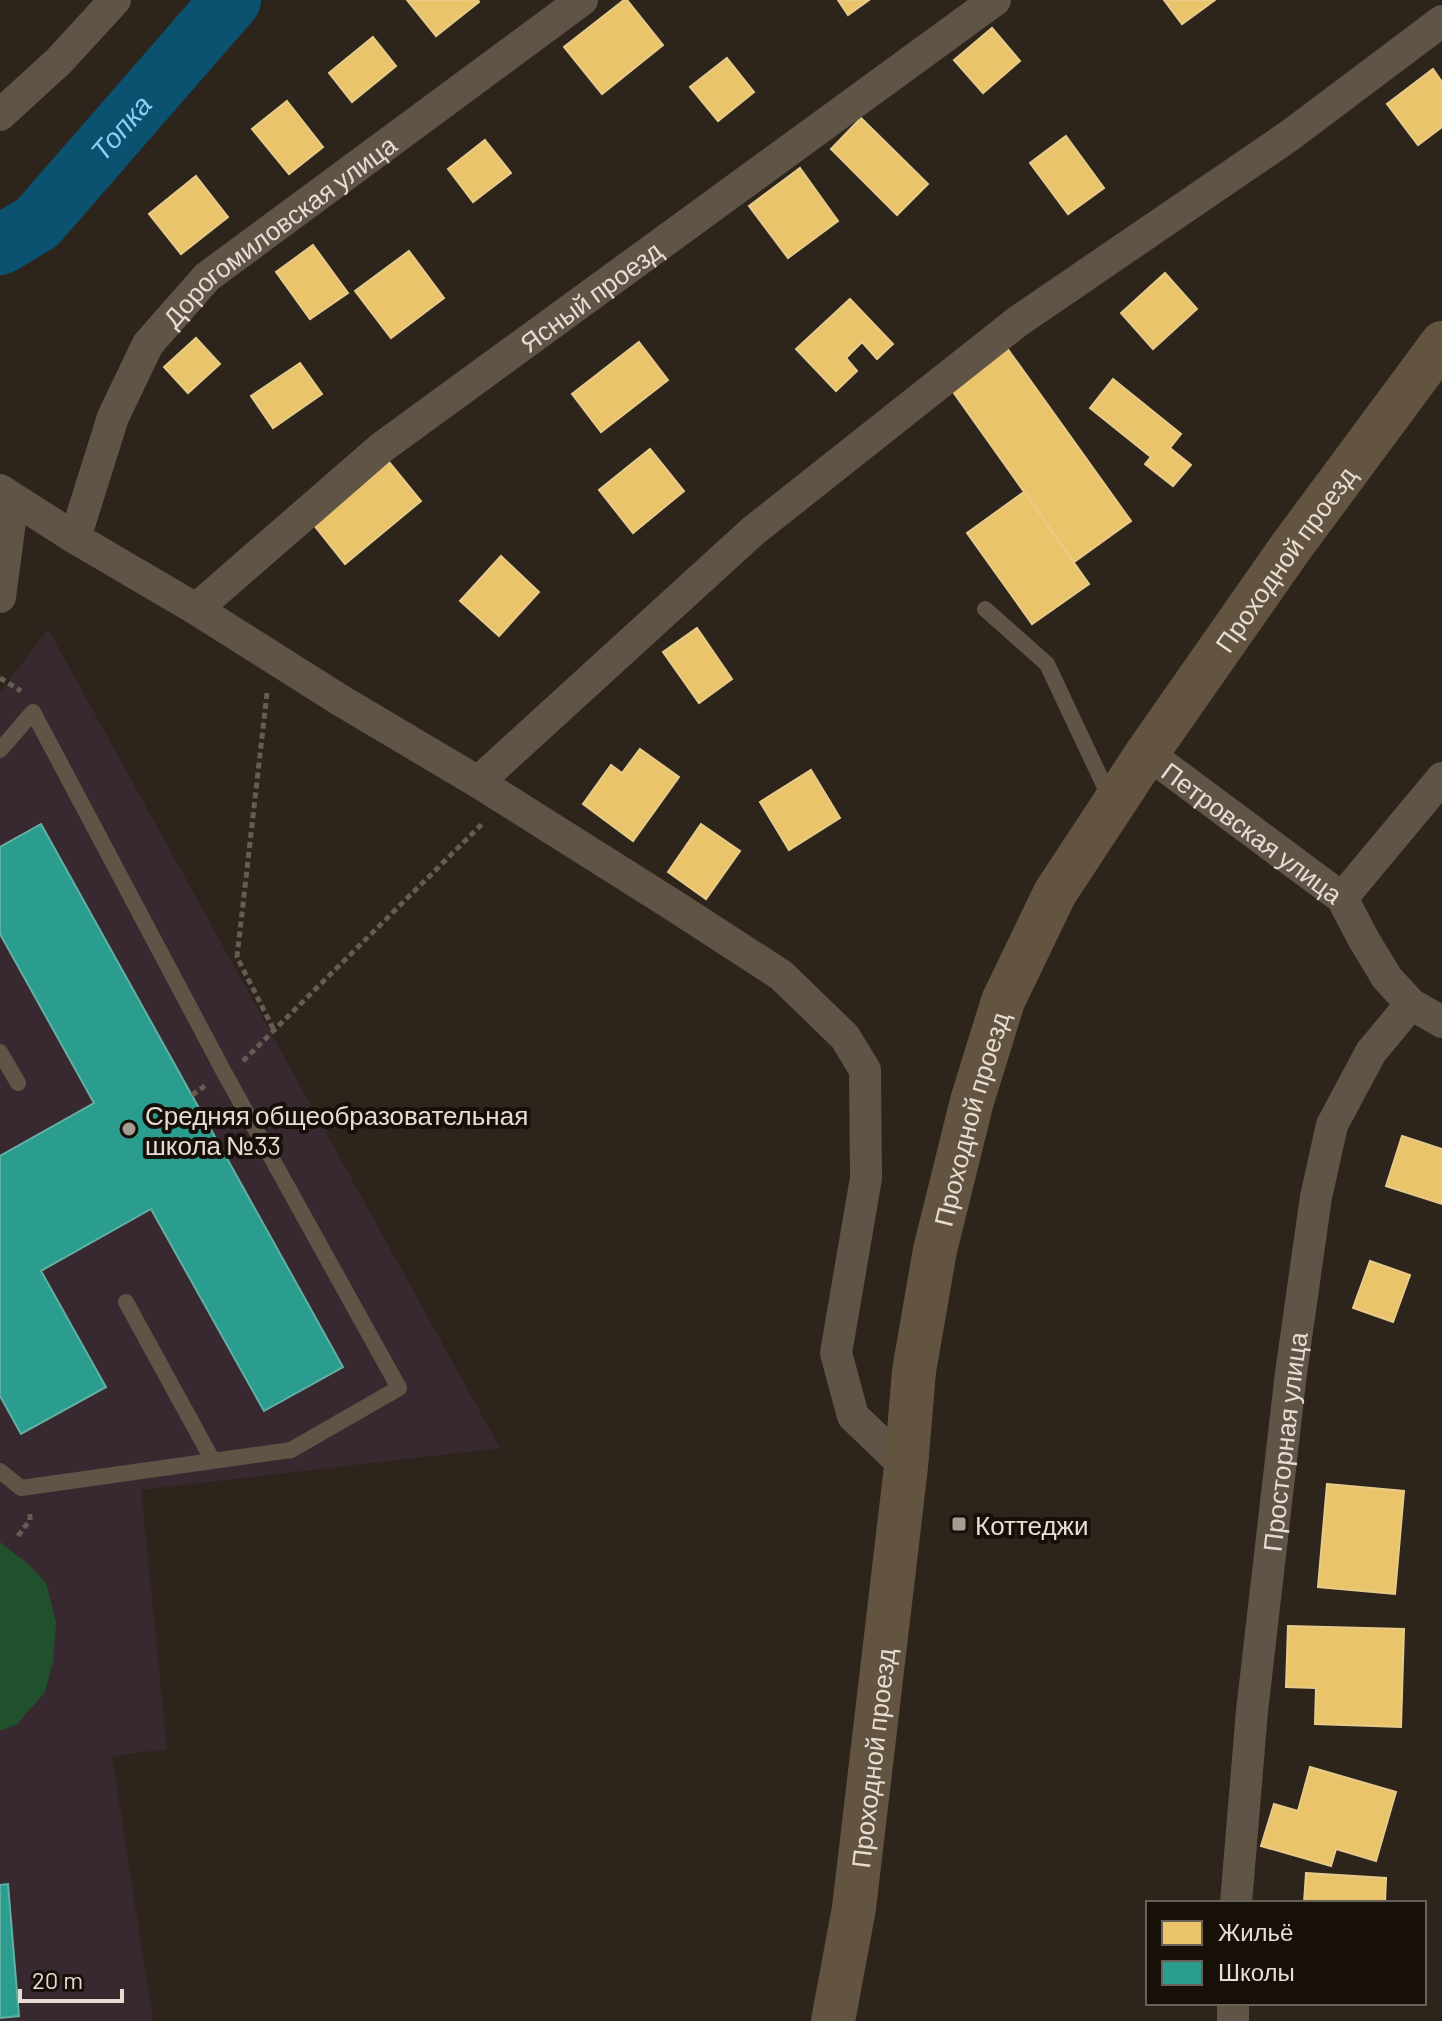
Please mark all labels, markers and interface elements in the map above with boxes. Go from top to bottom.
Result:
water label: Топка [83,87,158,167]
street label: Дорогомиловская улица [155,127,402,333]
street label: Ясный проезд [513,233,667,358]
street label: Проходной проезд [1207,459,1361,657]
street label: Петровская улица [1157,755,1350,909]
street label: Проходной проезд [926,1008,1014,1229]
place label: Средняя общеобразовательная школа №33 [145,1099,528,1160]
marker: Средняя общеобразовательная школа №33 [120,1120,138,1138]
street label: Просторная улица [1255,1329,1312,1553]
place label: Коттеджи [975,1509,1089,1540]
marker: Коттеджи [950,1515,968,1533]
street label: Проходной проезд [843,1646,900,1870]
legend [1146,1901,1426,2005]
text: Жильё [1218,1917,1293,1946]
scale bar [20,1953,122,2003]
text: Школы [1218,1957,1295,1986]
text: 20 m [32,1965,83,1994]

